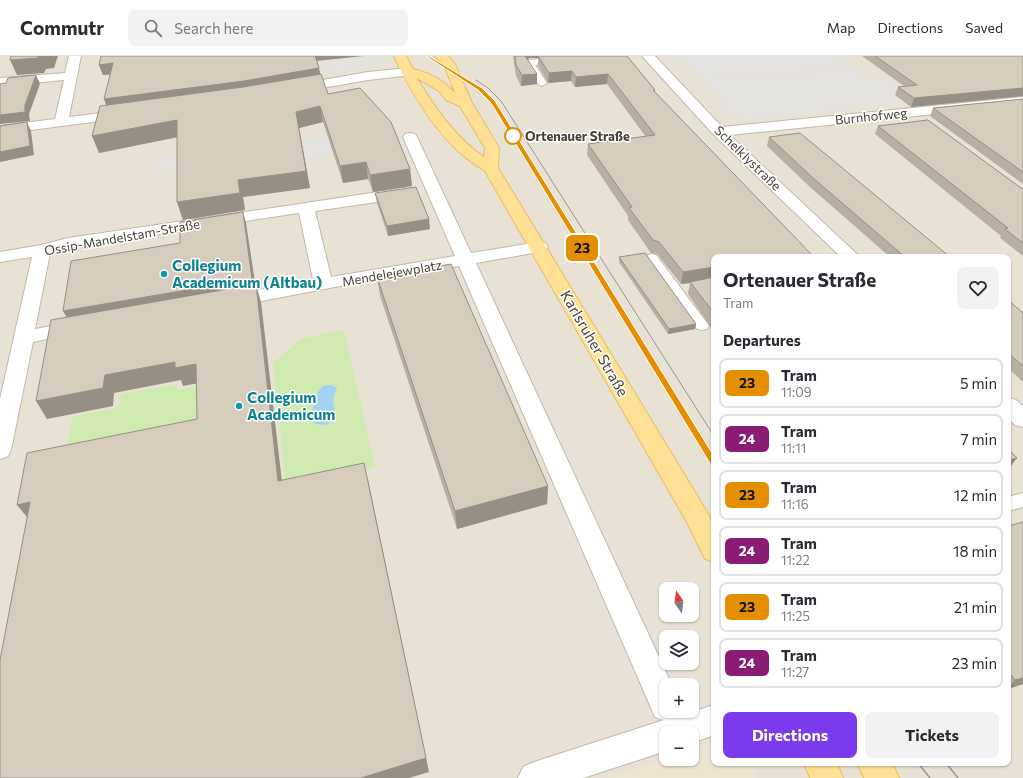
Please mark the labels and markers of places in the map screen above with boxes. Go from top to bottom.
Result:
marker: Ortenauer Straße [504,127,522,145]
place label: Ortenauer Straße [525,128,630,144]
place label: Collegium Academicum (Altbau) [172,256,322,291]
marker: Collegium Academicum (Altbau) [159,269,169,279]
place label: Collegium Academicum [247,388,335,423]
marker: Collegium Academicum [234,401,244,411]

